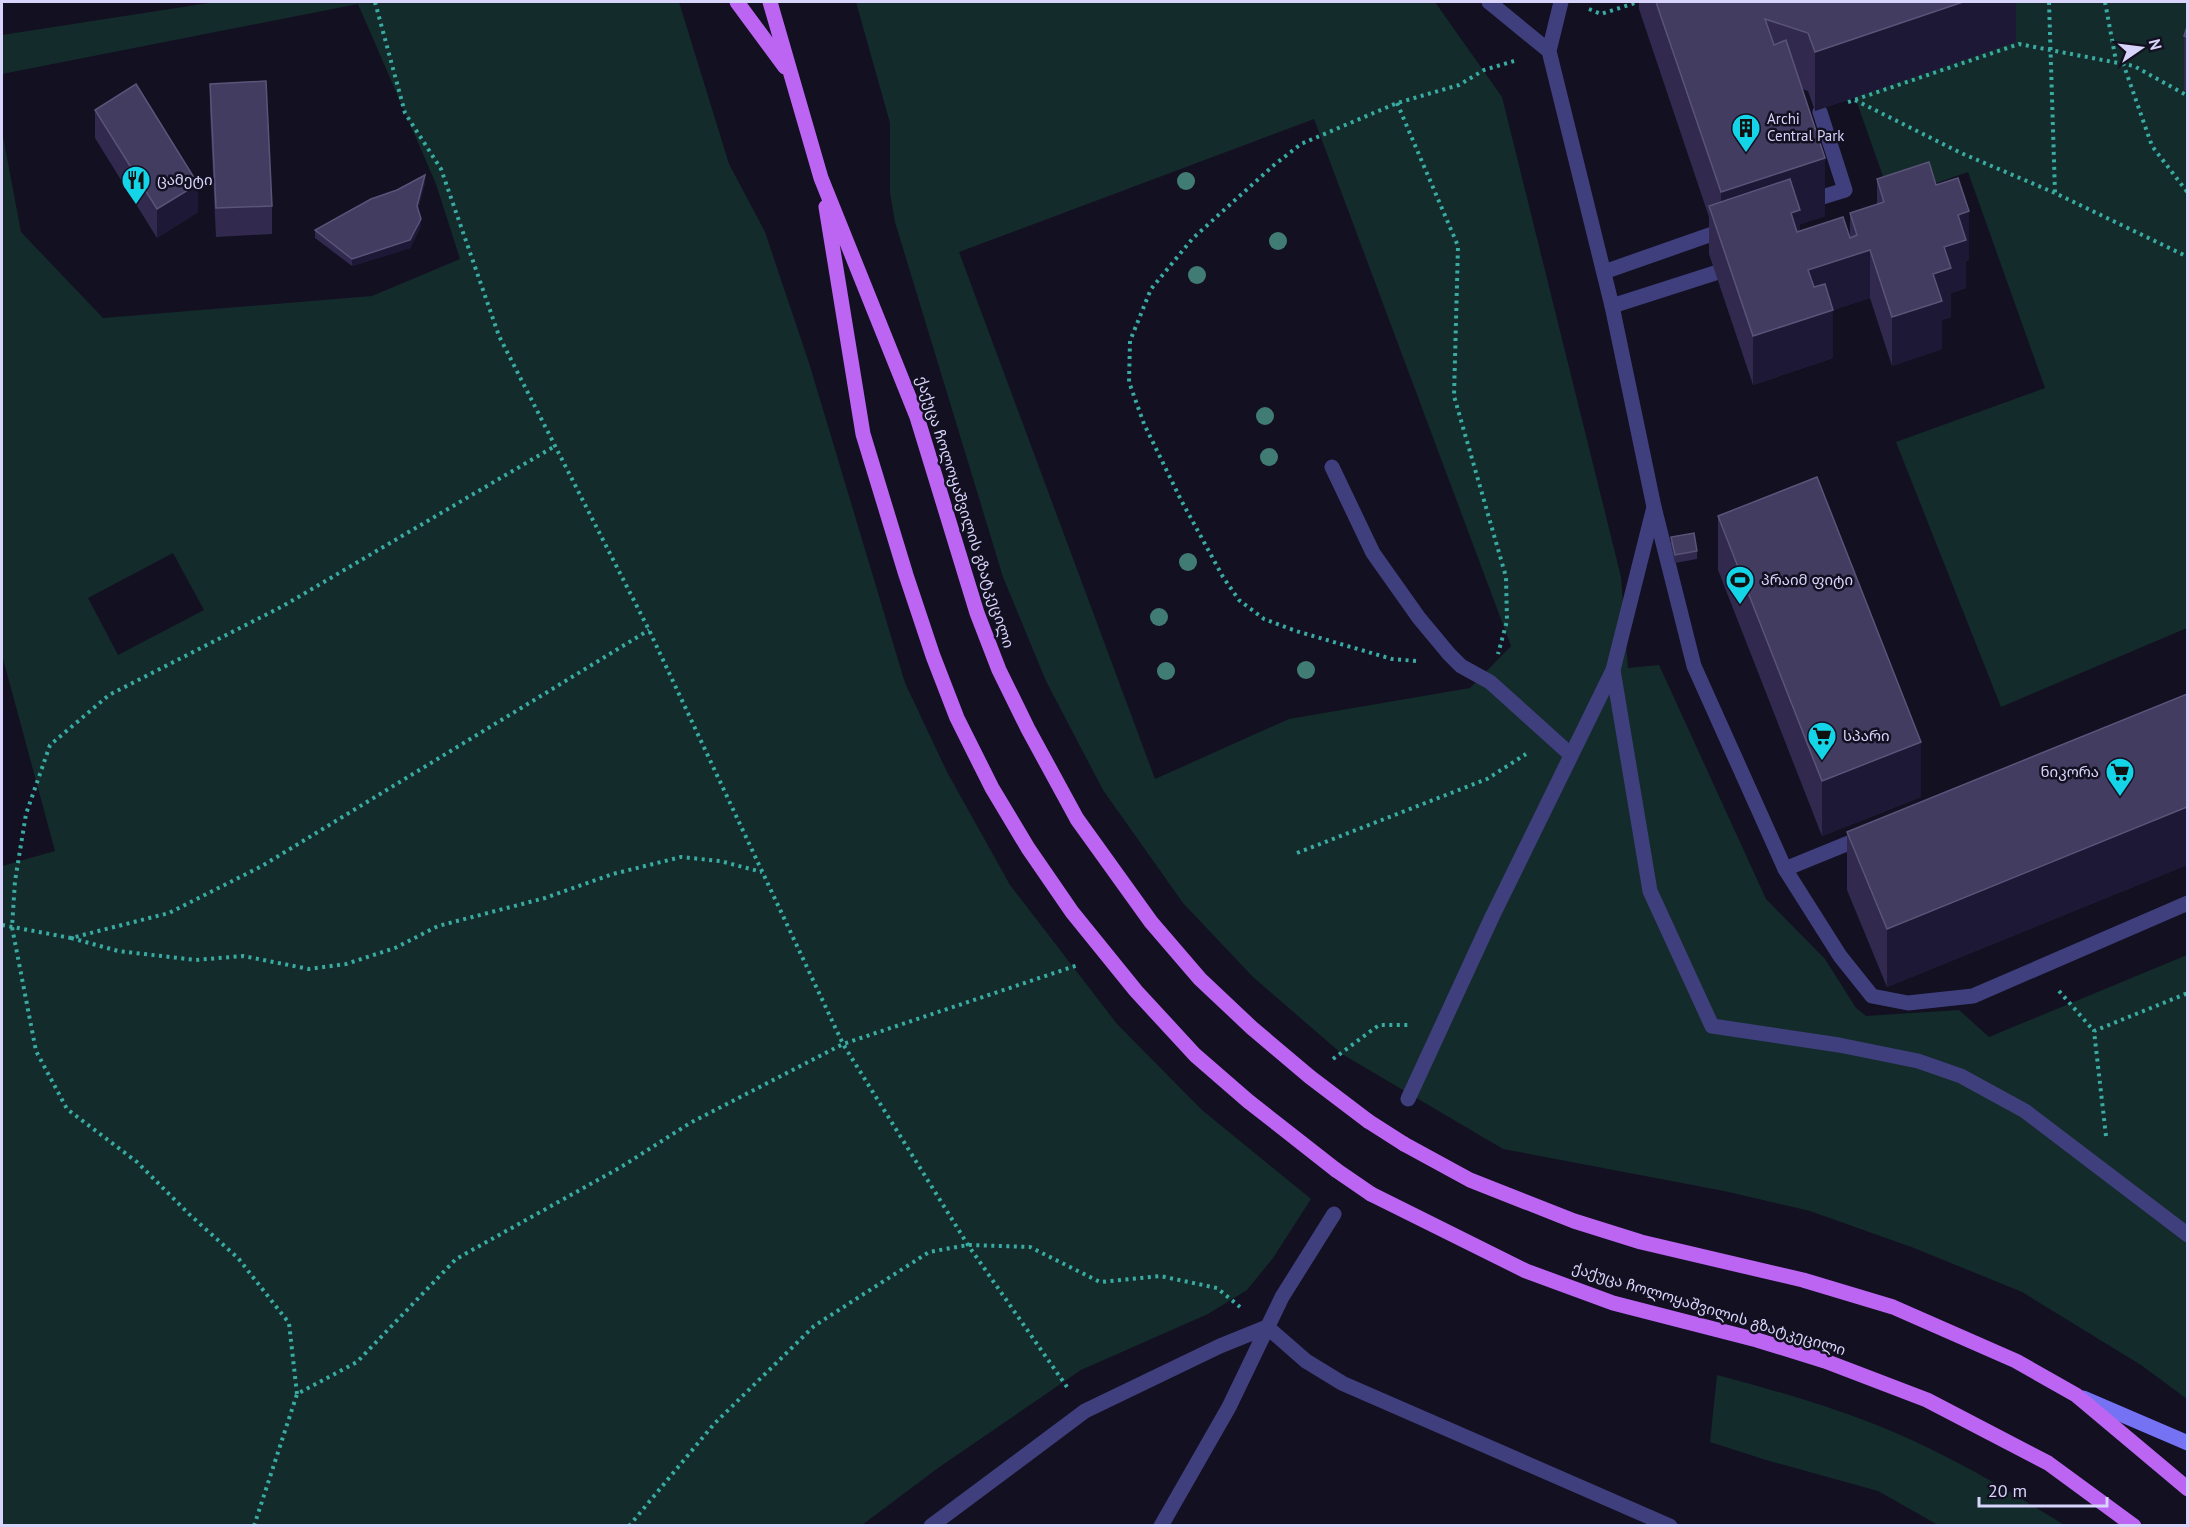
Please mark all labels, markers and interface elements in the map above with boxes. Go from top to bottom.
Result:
north arrow [2111,18,2171,78]
text: N [2145,37,2167,52]
place label: Archi Central Park [1767,109,1845,145]
building icon: Archi Central Park [1730,112,1762,154]
restaurant icon: ცამეტი [120,164,152,206]
place label: ცამეტი [157,170,213,189]
street label: ქაქუცა ჩოლოყაშვილის გზატკეცილი [912,373,1019,650]
sports icon: პრაიმ ფიტი [1724,564,1756,606]
place label: პრაიმ ფიტი [1761,570,1853,589]
supermarket icon: სპარი [1806,720,1838,762]
place label: სპარი [1843,726,1890,745]
supermarket icon: ნიკორა [2104,756,2136,798]
place label: ნიკორა [2040,762,2099,781]
street label: ქაქუცა ჩოლოყაშვილის გზატკეცილი [1570,1258,1848,1359]
scale bar [1979,1470,2106,1508]
text: 20 m [1988,1479,2027,1502]

